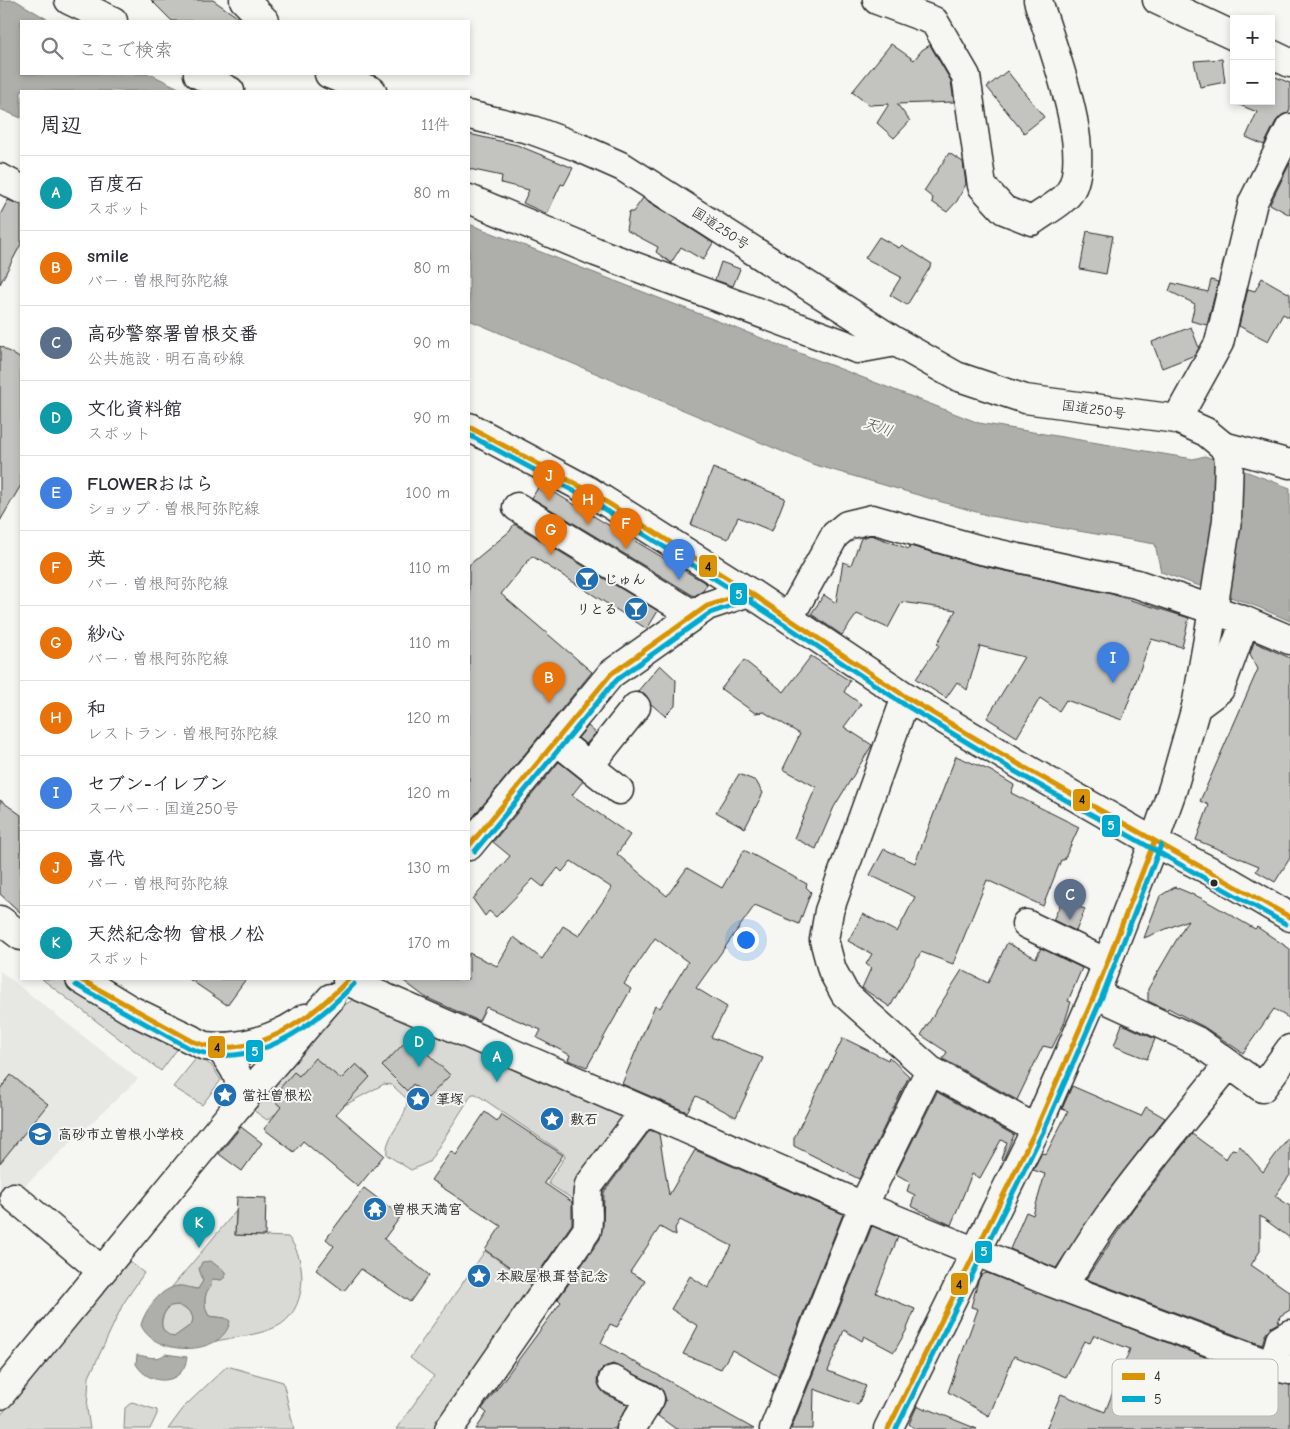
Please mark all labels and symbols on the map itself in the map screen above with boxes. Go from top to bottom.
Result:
street label: 国道250号 [689,203,753,253]
street label: 国道250号 [1060,397,1128,422]
water label: 天川 [861,414,895,440]
pin: J [533,460,565,501]
pin: H [572,484,604,525]
pin: F [610,508,642,549]
pin: G [535,514,567,555]
pin: E [663,539,695,580]
line badge: 4 [698,554,718,578]
text: 4 [705,558,712,575]
bar icon: じゅん [574,566,600,592]
place label: じゅん [604,571,646,588]
line badge: 5 [729,582,748,606]
text: 5 [735,586,743,603]
bar icon: リとる [623,596,649,622]
place label: リとる [576,601,618,618]
pin: I [1097,642,1129,683]
pin: B [533,662,565,703]
line badge: 4 [1072,788,1091,812]
text: 4 [1079,791,1086,808]
line badge: 5 [1101,814,1121,838]
text: 5 [1107,817,1115,834]
unlabelled marker [1209,878,1219,888]
pin: C [1054,879,1086,920]
your location [733,927,759,953]
pin: D [403,1026,435,1067]
line badge: 4 [207,1035,226,1059]
text: 4 [214,1039,221,1056]
line badge: 5 [245,1039,264,1063]
pin: A [481,1041,513,1082]
text: 5 [251,1043,259,1060]
place icon: 當社曽根松 [212,1082,238,1108]
place icon: 筆塚 [405,1086,431,1112]
place label: 當社曽根松 [242,1087,312,1104]
place label: 筆塚 [436,1091,464,1108]
place icon: 敷石 [539,1106,565,1132]
place label: 敷石 [570,1111,598,1128]
school or university icon: 高砂市立曽根小学校 [27,1121,53,1147]
place label: 高砂市立曽根小学校 [58,1126,184,1143]
temple icon: 曽根天満宮 [362,1196,388,1222]
place label: 曽根天満宮 [392,1201,462,1218]
pin: K [183,1207,215,1248]
line badge: 5 [974,1240,993,1264]
text: 5 [980,1243,988,1260]
place icon: 本殿屋根葺替記念 [466,1263,492,1289]
place label: 本殿屋根葺替記念 [496,1268,608,1285]
line badge: 4 [950,1272,969,1296]
text: 4 [956,1276,963,1293]
legend [1112,1359,1278,1416]
text: 4 [1154,1368,1161,1385]
text: 5 [1154,1391,1162,1408]

